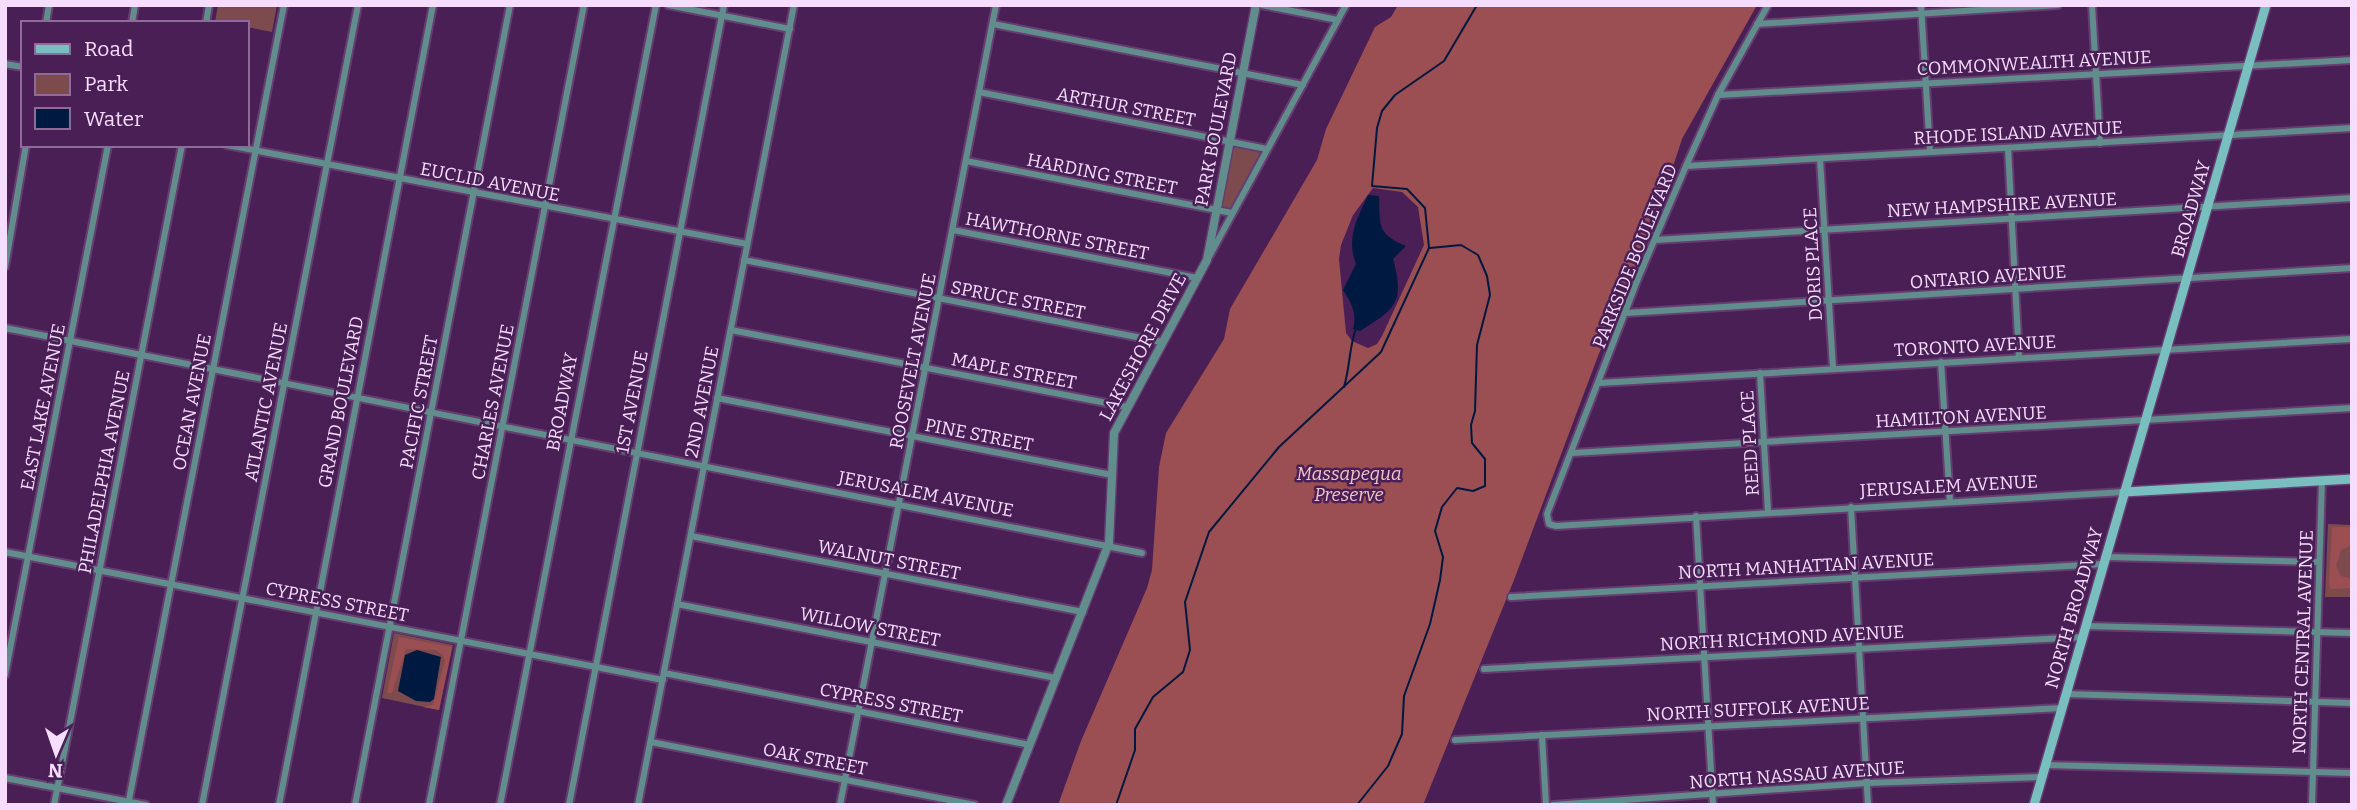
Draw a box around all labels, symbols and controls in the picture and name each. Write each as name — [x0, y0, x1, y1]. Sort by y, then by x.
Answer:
legend — [21, 21, 248, 147]
text: Road — [84, 36, 133, 62]
street label: COMMONWEALTH AVENUE — [1916, 46, 2152, 80]
street label: PARK BOULEVARD — [1190, 50, 1242, 208]
text: Park — [84, 71, 128, 97]
street label: ARTHUR STREET — [1055, 83, 1198, 131]
text: Water — [84, 106, 143, 132]
street label: RHODE ISLAND AVENUE — [1913, 117, 2123, 149]
street label: HARDING STREET — [1025, 149, 1179, 199]
street label: EUCLID AVENUE — [418, 158, 562, 206]
street label: BROADWAY — [2167, 158, 2215, 260]
street label: PARKSIDE BOULEVARD — [1588, 161, 1682, 351]
street label: NEW HAMPSHIRE AVENUE — [1886, 188, 2118, 222]
street label: HAWTHORNE STREET — [964, 207, 1151, 265]
street label: DORIS PLACE — [1799, 207, 1827, 321]
street label: ONTARIO AVENUE — [1909, 261, 2067, 293]
street label: LAKESHORE DRIVE — [1095, 269, 1191, 425]
street label: ROOSEVELT AVENUE — [885, 271, 941, 451]
street label: SPRUCE STREET — [949, 276, 1088, 324]
street label: GRAND BOULEVARD — [314, 314, 368, 490]
street label: ATLANTIC AVENUE — [240, 320, 292, 484]
street label: EAST LAKE AVENUE — [16, 322, 70, 492]
street label: CHARLES AVENUE — [467, 322, 519, 482]
street label: TORONTO AVENUE — [1893, 331, 2057, 361]
street label: OCEAN AVENUE — [168, 332, 216, 472]
street label: PACIFIC STREET — [395, 333, 443, 471]
street label: 2ND AVENUE — [680, 344, 724, 460]
street label: MAPLE STREET — [950, 348, 1079, 394]
street label: 1ST AVENUE — [611, 349, 653, 455]
street label: BROADWAY — [542, 351, 582, 453]
street label: PHILADELPHIA AVENUE — [73, 368, 135, 576]
street label: REED PLACE — [1736, 390, 1764, 496]
street label: HAMILTON AVENUE — [1875, 402, 2047, 432]
street label: PINE STREET — [923, 414, 1036, 456]
park label: Massapequa Preserve — [1297, 463, 1401, 506]
street label: JERUSALEM AVENUE — [835, 466, 1016, 522]
street label: JERUSALEM AVENUE — [1858, 470, 2039, 502]
street label: NORTH BROADWAY — [2040, 524, 2108, 691]
street label: NORTH CENTRAL AVENUE — [2288, 530, 2318, 754]
street label: WALNUT STREET — [816, 535, 963, 585]
street label: NORTH MANHATTAN AVENUE — [1677, 548, 1935, 584]
street label: CYPRESS STREET — [264, 577, 411, 627]
street label: WILLOW STREET — [798, 603, 942, 651]
street label: NORTH RICHMOND AVENUE — [1659, 621, 1905, 655]
street label: CYPRESS STREET — [818, 678, 965, 728]
street label: NORTH SUFFOLK AVENUE — [1646, 692, 1870, 726]
north arrow — [21, 719, 91, 789]
street label: OAK STREET — [761, 738, 869, 780]
street label: NORTH NASSAU AVENUE — [1689, 757, 1905, 793]
text: N — [47, 759, 63, 782]

